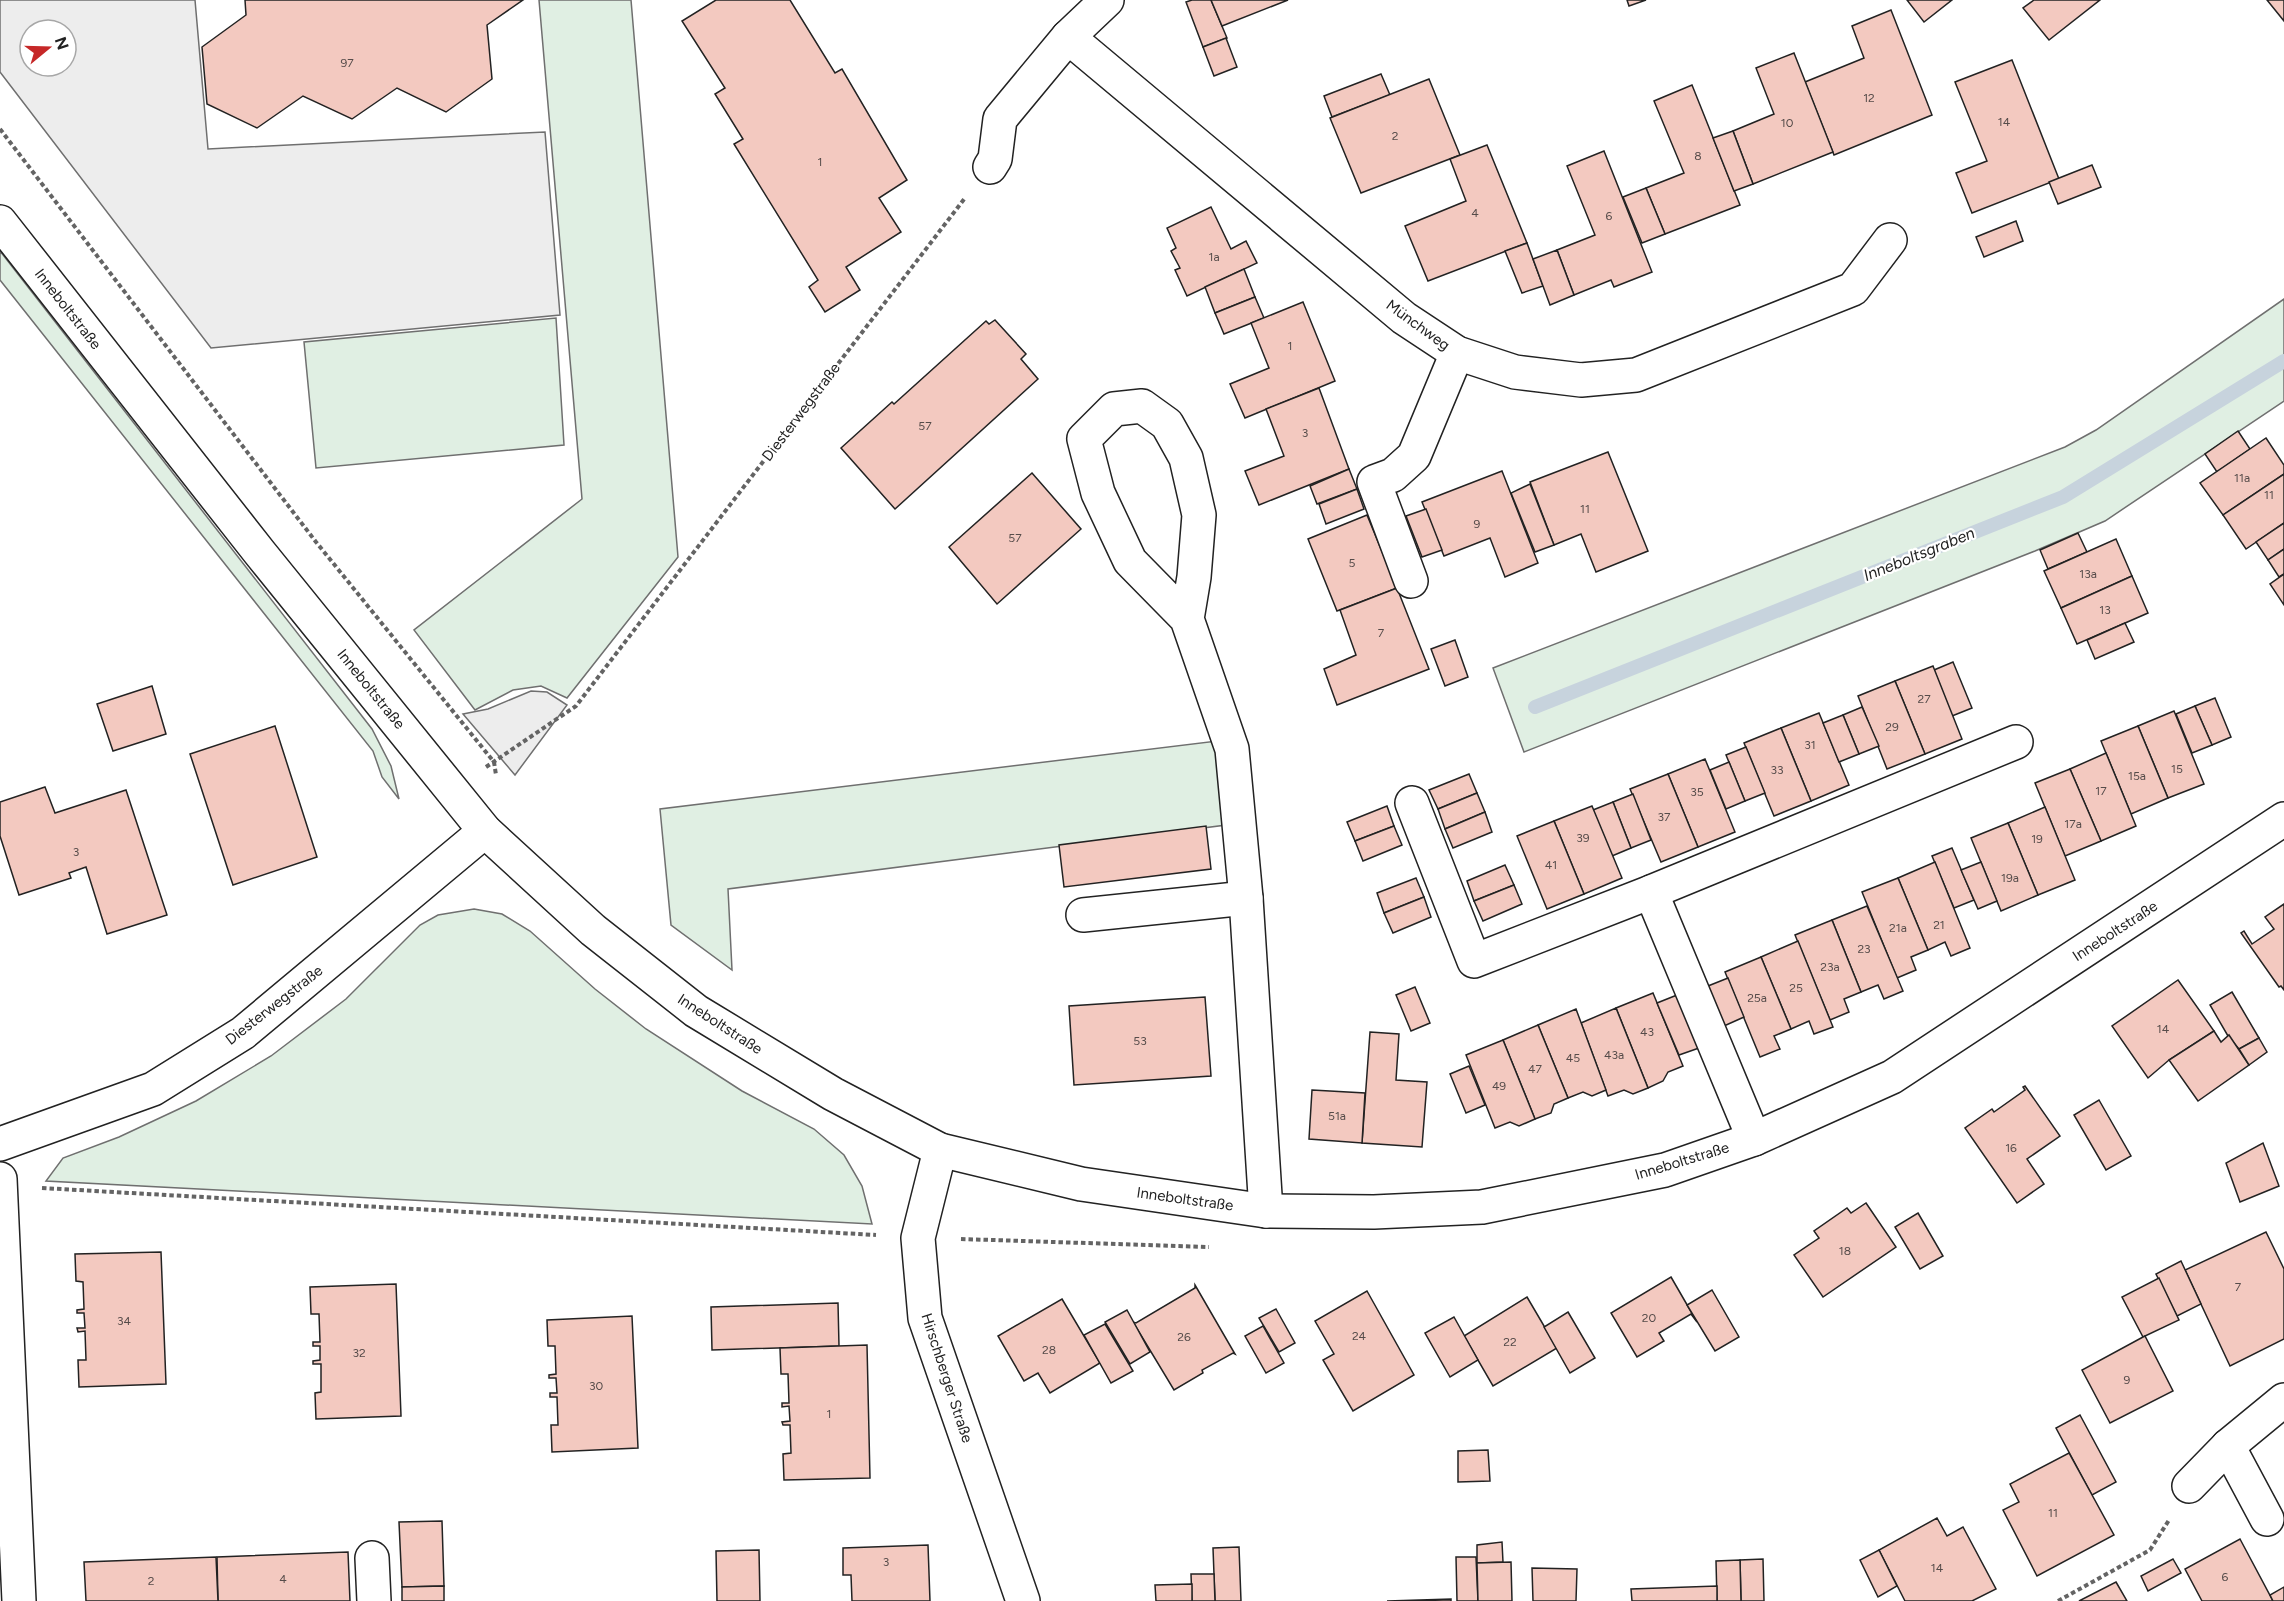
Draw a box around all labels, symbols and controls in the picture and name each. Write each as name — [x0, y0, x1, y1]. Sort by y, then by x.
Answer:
north arrow — [18, 18, 78, 78]
text: N — [51, 34, 73, 52]
house number: 97 — [340, 56, 354, 70]
house number: 12 — [1863, 91, 1875, 105]
house number: 14 — [1998, 115, 2011, 129]
house number: 10 — [1781, 116, 1794, 130]
house number: 2 — [1392, 129, 1398, 143]
house number: 8 — [1694, 149, 1702, 163]
house number: 1 — [818, 155, 822, 169]
house number: 4 — [1471, 206, 1479, 220]
house number: 6 — [1606, 209, 1613, 223]
house number: 1a — [1208, 250, 1220, 264]
street label: Inneboltstraße — [31, 265, 105, 353]
street label: Münchweg — [1383, 296, 1453, 354]
house number: 1 — [1288, 339, 1292, 353]
street label: Diesterwegstraße — [758, 359, 844, 465]
house number: 57 — [918, 419, 932, 433]
house number: 3 — [1302, 426, 1308, 440]
house number: 11a — [2234, 471, 2250, 485]
house number: 11 — [2264, 488, 2274, 502]
house number: 11 — [1580, 502, 1590, 516]
house number: 9 — [1474, 517, 1481, 531]
water label: Inneboltsgraben — [1861, 523, 1977, 585]
house number: 57 — [1008, 531, 1022, 545]
house number: 5 — [1349, 556, 1356, 570]
house number: 13a — [2079, 567, 2097, 581]
house number: 13 — [2099, 603, 2111, 617]
house number: 7 — [1378, 626, 1385, 640]
street label: Inneboltstraße — [333, 645, 409, 733]
house number: 27 — [1917, 692, 1931, 706]
house number: 29 — [1885, 720, 1899, 734]
house number: 31 — [1804, 738, 1816, 752]
house number: 15 — [2171, 762, 2183, 776]
house number: 33 — [1770, 763, 1784, 777]
house number: 15a — [2128, 769, 2146, 783]
house number: 17 — [2095, 784, 2107, 798]
house number: 35 — [1690, 785, 1704, 799]
house number: 37 — [1658, 810, 1671, 824]
house number: 17a — [2064, 817, 2082, 831]
house number: 39 — [1576, 831, 1590, 845]
house number: 19 — [2031, 832, 2043, 846]
house number: 3 — [73, 845, 79, 859]
house number: 41 — [1545, 858, 1557, 872]
house number: 19a — [2001, 871, 2019, 885]
street label: Inneboltstraße — [2069, 897, 2161, 965]
house number: 21 — [1933, 918, 1945, 932]
house number: 21a — [1889, 921, 1907, 935]
house number: 23 — [1857, 942, 1871, 956]
house number: 23a — [1820, 960, 1840, 974]
street label: Diesterwegstraße — [222, 961, 326, 1049]
house number: 25 — [1789, 981, 1803, 995]
street label: Inneboltstraße — [674, 990, 766, 1058]
house number: 25a — [1747, 991, 1767, 1005]
house number: 14 — [2157, 1022, 2170, 1036]
house number: 43 — [1640, 1025, 1654, 1039]
house number: 53 — [1133, 1034, 1147, 1048]
house number: 43a — [1604, 1048, 1624, 1062]
house number: 45 — [1566, 1051, 1580, 1065]
house number: 47 — [1528, 1062, 1542, 1076]
house number: 49 — [1492, 1079, 1506, 1093]
house number: 51a — [1328, 1109, 1346, 1123]
street label: Inneboltstraße — [1633, 1138, 1731, 1184]
house number: 16 — [2005, 1141, 2017, 1155]
street label: Inneboltstraße — [1135, 1183, 1235, 1215]
house number: 18 — [1839, 1244, 1851, 1258]
house number: 7 — [2235, 1280, 2242, 1294]
street label: Hirschberger Straße — [918, 1311, 976, 1445]
house number: 20 — [1642, 1311, 1657, 1325]
house number: 34 — [117, 1314, 132, 1328]
house number: 24 — [1352, 1329, 1367, 1343]
house number: 26 — [1177, 1330, 1191, 1344]
house number: 22 — [1503, 1335, 1517, 1349]
house number: 28 — [1042, 1343, 1056, 1357]
house number: 32 — [352, 1346, 366, 1360]
house number: 9 — [2124, 1373, 2131, 1387]
house number: 30 — [589, 1379, 603, 1393]
house number: 1 — [827, 1407, 831, 1421]
house number: 11 — [2048, 1506, 2058, 1520]
house number: 3 — [883, 1555, 889, 1569]
house number: 14 — [1931, 1561, 1944, 1575]
house number: 6 — [2222, 1570, 2229, 1584]
house number: 4 — [279, 1572, 287, 1586]
house number: 2 — [148, 1574, 154, 1588]

